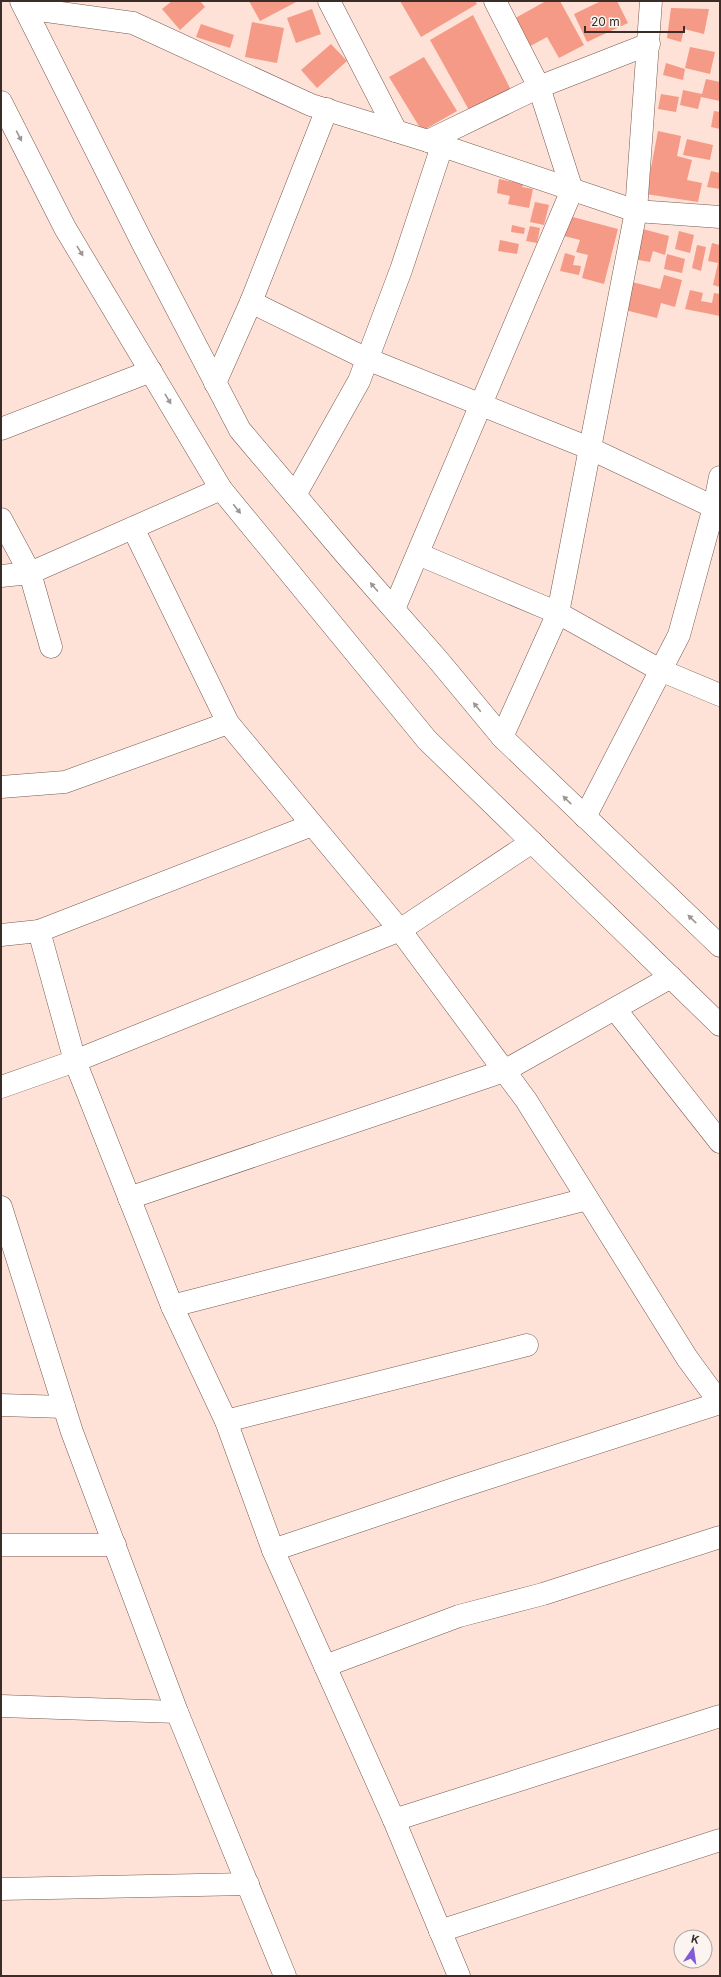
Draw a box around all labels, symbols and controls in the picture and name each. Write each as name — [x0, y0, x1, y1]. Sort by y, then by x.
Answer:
scale bar — [585, 8, 684, 34]
text: 20 m — [591, 14, 620, 29]
one-way arrow — [16, 131, 22, 142]
one-way arrow — [76, 245, 83, 257]
one-way arrow — [164, 393, 171, 405]
one-way arrow — [233, 503, 242, 514]
one-way arrow — [370, 582, 379, 592]
one-way arrow — [472, 701, 481, 712]
one-way arrow — [563, 796, 572, 805]
one-way arrow — [687, 914, 697, 924]
north arrow — [673, 1929, 713, 1969]
text: K — [690, 1932, 701, 1947]

